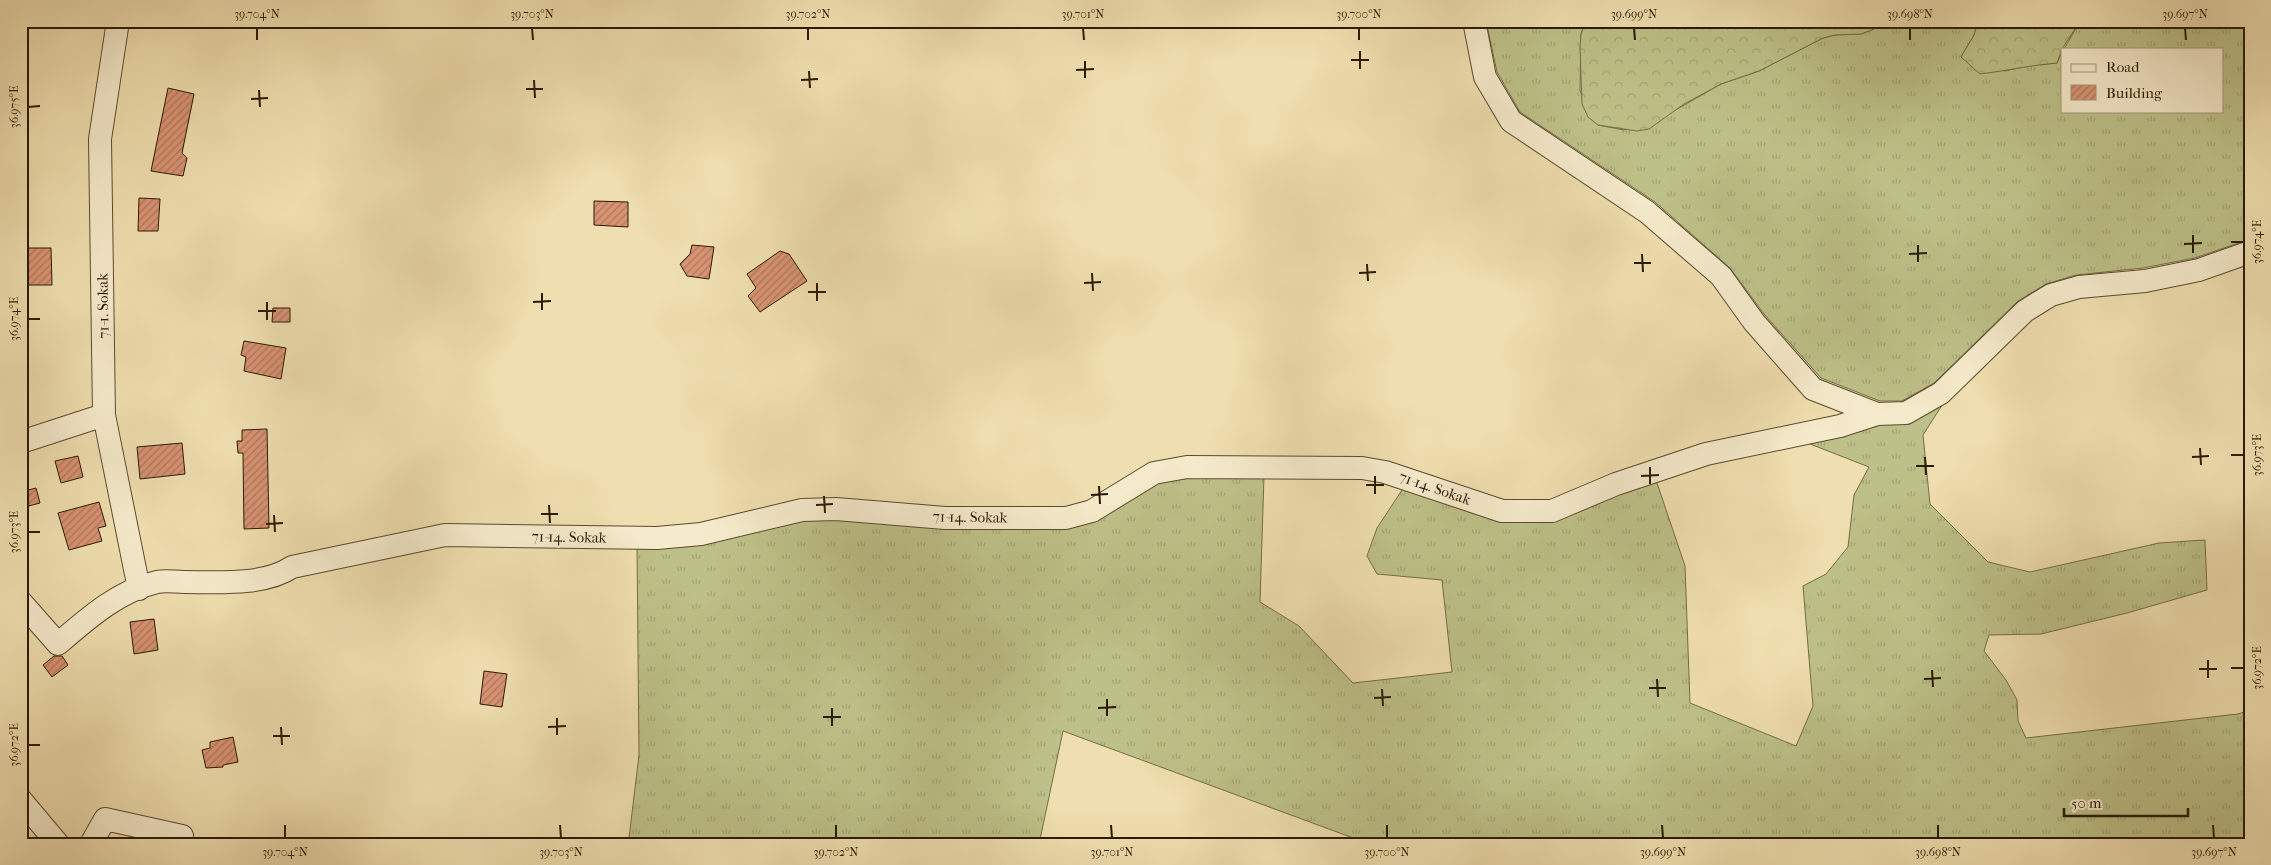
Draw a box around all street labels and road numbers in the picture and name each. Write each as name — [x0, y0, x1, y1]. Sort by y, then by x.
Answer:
street label: 71-1. Sokak — [93, 273, 113, 339]
street label: 71-14. Sokak — [1397, 467, 1474, 509]
street label: 71-14. Sokak — [932, 507, 1008, 527]
street label: 71-14. Sokak — [531, 527, 607, 547]

